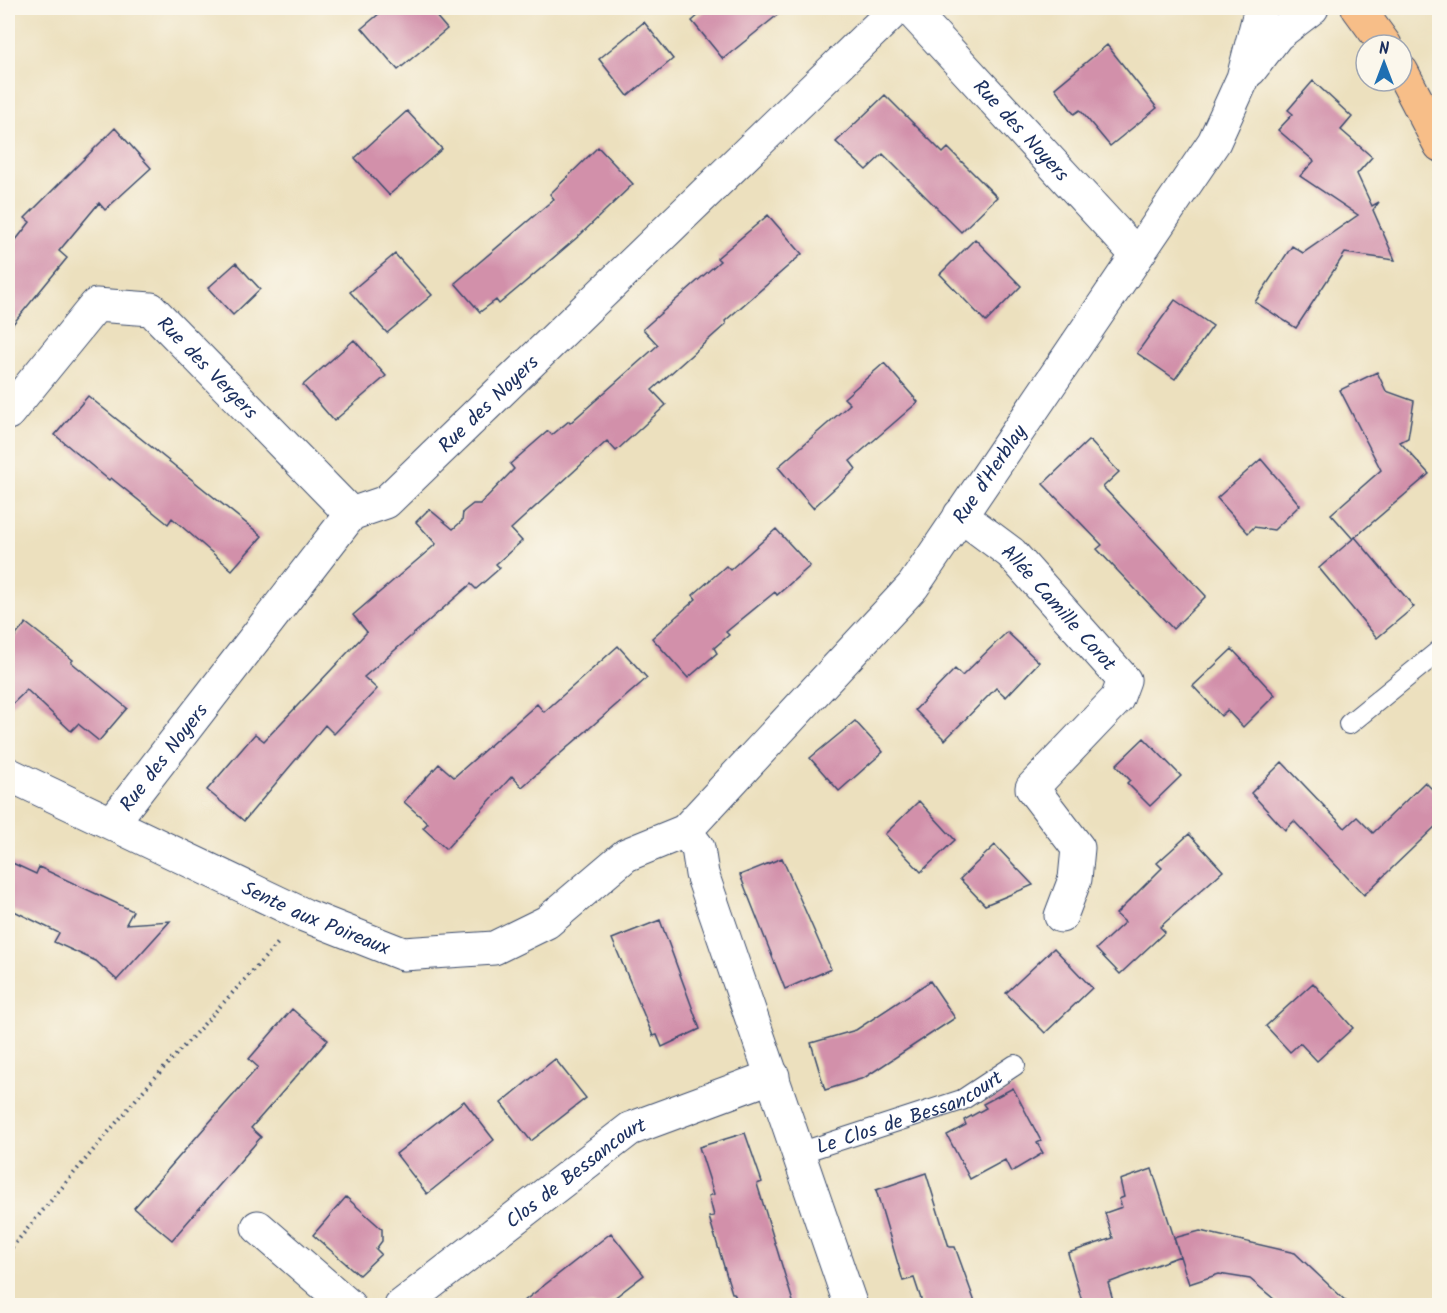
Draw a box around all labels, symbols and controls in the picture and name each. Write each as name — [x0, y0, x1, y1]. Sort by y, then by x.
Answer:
north arrow — [1354, 33, 1414, 93]
text: N — [1379, 37, 1389, 62]
street label: Rue des Noyers — [964, 73, 1076, 190]
street label: Rue des Vergers — [148, 310, 265, 428]
street label: Rue des Noyers — [431, 348, 548, 462]
street label: Rue d'Herblay — [945, 418, 1036, 531]
street label: Allée Camille Corot — [994, 537, 1123, 679]
street label: Rue des Noyers — [112, 697, 217, 820]
street label: Sente aux Poireaux — [236, 873, 395, 965]
street label: Le Clos de Bessancourt — [813, 1063, 1010, 1164]
street label: Clos de Bessancourt — [499, 1110, 651, 1238]

